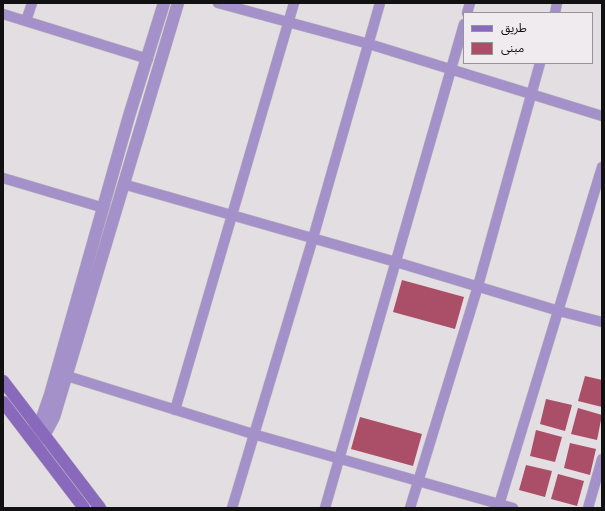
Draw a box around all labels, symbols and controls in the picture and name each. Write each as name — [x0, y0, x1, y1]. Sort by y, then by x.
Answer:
legend — [463, 12, 593, 64]
text: طريق — [501, 19, 527, 36]
text: مبنى — [501, 39, 524, 56]

